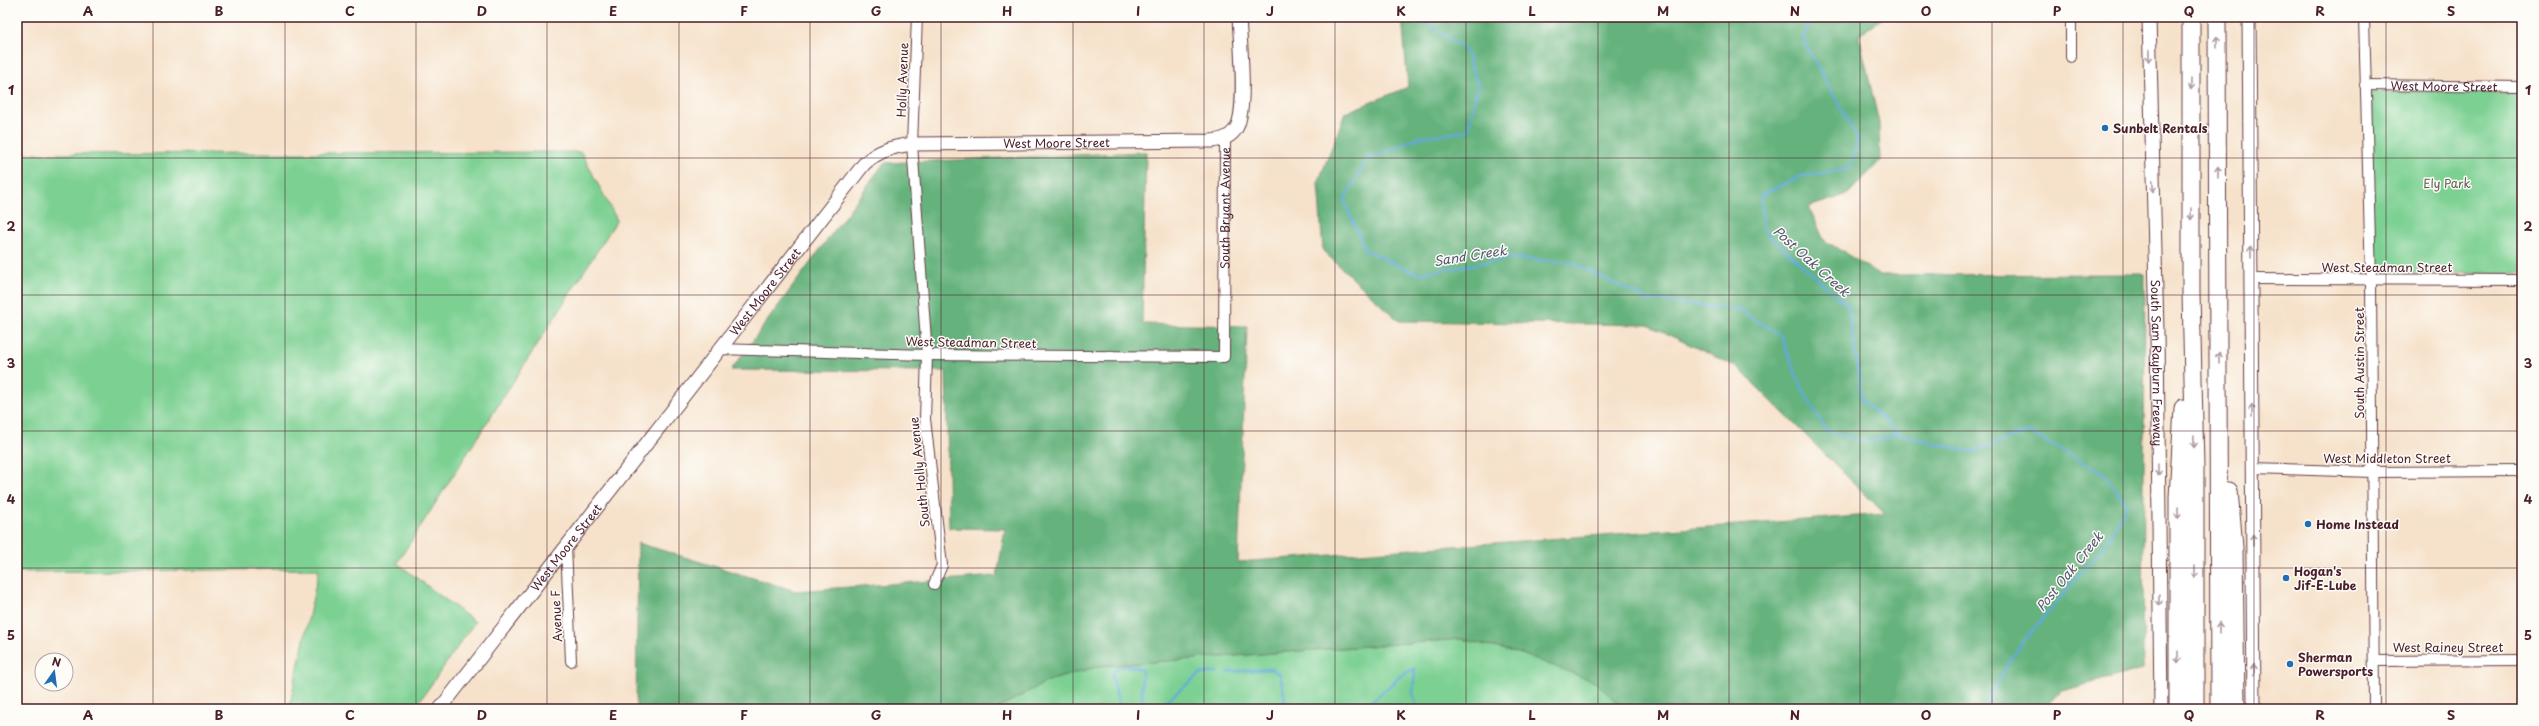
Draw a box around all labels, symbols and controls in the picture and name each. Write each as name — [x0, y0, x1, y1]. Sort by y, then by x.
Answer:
text: A — [83, 1, 93, 20]
text: B — [215, 1, 224, 20]
text: C — [345, 1, 355, 20]
text: D — [477, 1, 487, 20]
text: E — [609, 1, 617, 20]
text: F — [740, 1, 748, 20]
text: G — [871, 1, 881, 20]
text: H — [1002, 1, 1012, 20]
text: I — [1136, 1, 1140, 20]
text: J — [1266, 1, 1274, 20]
text: K — [1396, 1, 1406, 20]
text: L — [1528, 1, 1536, 20]
text: M — [1657, 1, 1669, 20]
text: N — [1790, 1, 1800, 20]
text: O — [1921, 1, 1931, 20]
text: P — [2053, 1, 2062, 20]
text: Q — [2184, 1, 2194, 20]
text: R — [2315, 1, 2325, 20]
text: S — [2447, 1, 2455, 20]
one-way arrow — [2214, 36, 2221, 49]
street label: Holly Avenue — [892, 42, 912, 118]
one-way arrow — [2146, 49, 2153, 62]
street label: West Moore Street — [2390, 76, 2498, 96]
one-way arrow — [2187, 77, 2195, 90]
text: 1 — [8, 80, 14, 99]
text: 1 — [2525, 80, 2531, 99]
place label: Sunbelt Rentals — [2113, 119, 2208, 137]
marker: Sunbelt Rentals — [2100, 123, 2110, 133]
street label: West Moore Street — [1003, 133, 1110, 152]
street label: South Bryant Avenue — [1215, 147, 1234, 269]
one-way arrow — [2214, 166, 2222, 179]
park label: Ely Park — [2423, 174, 2471, 192]
one-way arrow — [2149, 179, 2157, 192]
one-way arrow — [2187, 207, 2195, 220]
text: 2 — [6, 216, 16, 235]
text: 2 — [2523, 216, 2533, 235]
water label: Post Oak Creek — [1769, 221, 1855, 301]
water label: Sand Creek — [1432, 240, 1509, 270]
street label: West Moore Street — [725, 244, 805, 339]
one-way arrow — [2247, 246, 2255, 259]
street label: West Steadman Street — [2322, 258, 2453, 276]
street label: South Sam Rayburn Freeway — [2147, 279, 2167, 446]
street label: South Austin Street — [2350, 307, 2368, 419]
street label: West Steadman Street — [905, 332, 1037, 352]
one-way arrow — [2215, 352, 2223, 365]
text: 3 — [7, 353, 16, 372]
text: 3 — [2524, 353, 2533, 372]
one-way arrow — [2248, 404, 2256, 417]
street label: South Holly Avenue — [904, 416, 934, 528]
one-way arrow — [2190, 435, 2198, 448]
street label: West Middleton Street — [2323, 449, 2451, 467]
one-way arrow — [2154, 463, 2162, 476]
text: 4 — [7, 489, 16, 508]
text: 4 — [2524, 489, 2533, 508]
street label: West Moore Street — [526, 499, 606, 595]
one-way arrow — [2174, 506, 2182, 519]
place label: Home Instead — [2316, 515, 2399, 533]
marker: Home Instead — [2303, 519, 2313, 529]
water label: Post Oak Creek — [2031, 526, 2108, 615]
one-way arrow — [2249, 534, 2257, 547]
place label: Hogan's Jif-E-Lube — [2294, 562, 2357, 594]
one-way arrow — [2191, 565, 2199, 578]
marker: Hogan's Jif-E-Lube — [2281, 573, 2291, 583]
street label: Avenue F — [546, 589, 566, 643]
one-way arrow — [2155, 593, 2163, 606]
one-way arrow — [2215, 622, 2223, 635]
text: 5 — [7, 625, 15, 644]
text: 5 — [2524, 625, 2532, 644]
street label: West Rainey Street — [2393, 638, 2503, 656]
place label: Sherman Powersports — [2298, 648, 2373, 680]
one-way arrow — [2174, 650, 2182, 663]
north arrow — [34, 652, 74, 692]
text: N — [50, 653, 63, 671]
marker: Sherman Powersports — [2285, 659, 2295, 669]
one-way arrow — [2250, 664, 2258, 677]
text: A — [83, 705, 93, 724]
text: B — [215, 705, 224, 724]
text: C — [345, 705, 355, 724]
text: D — [477, 705, 487, 724]
text: E — [609, 705, 617, 724]
text: F — [740, 705, 748, 724]
text: G — [871, 705, 881, 724]
text: H — [1002, 705, 1012, 724]
text: I — [1136, 705, 1140, 724]
text: J — [1266, 705, 1274, 724]
text: K — [1396, 705, 1406, 724]
text: L — [1528, 705, 1536, 724]
text: M — [1657, 705, 1669, 724]
text: N — [1790, 705, 1800, 724]
text: O — [1921, 705, 1931, 724]
text: P — [2053, 705, 2062, 724]
text: Q — [2184, 705, 2194, 724]
text: R — [2315, 705, 2325, 724]
text: S — [2447, 705, 2455, 724]

